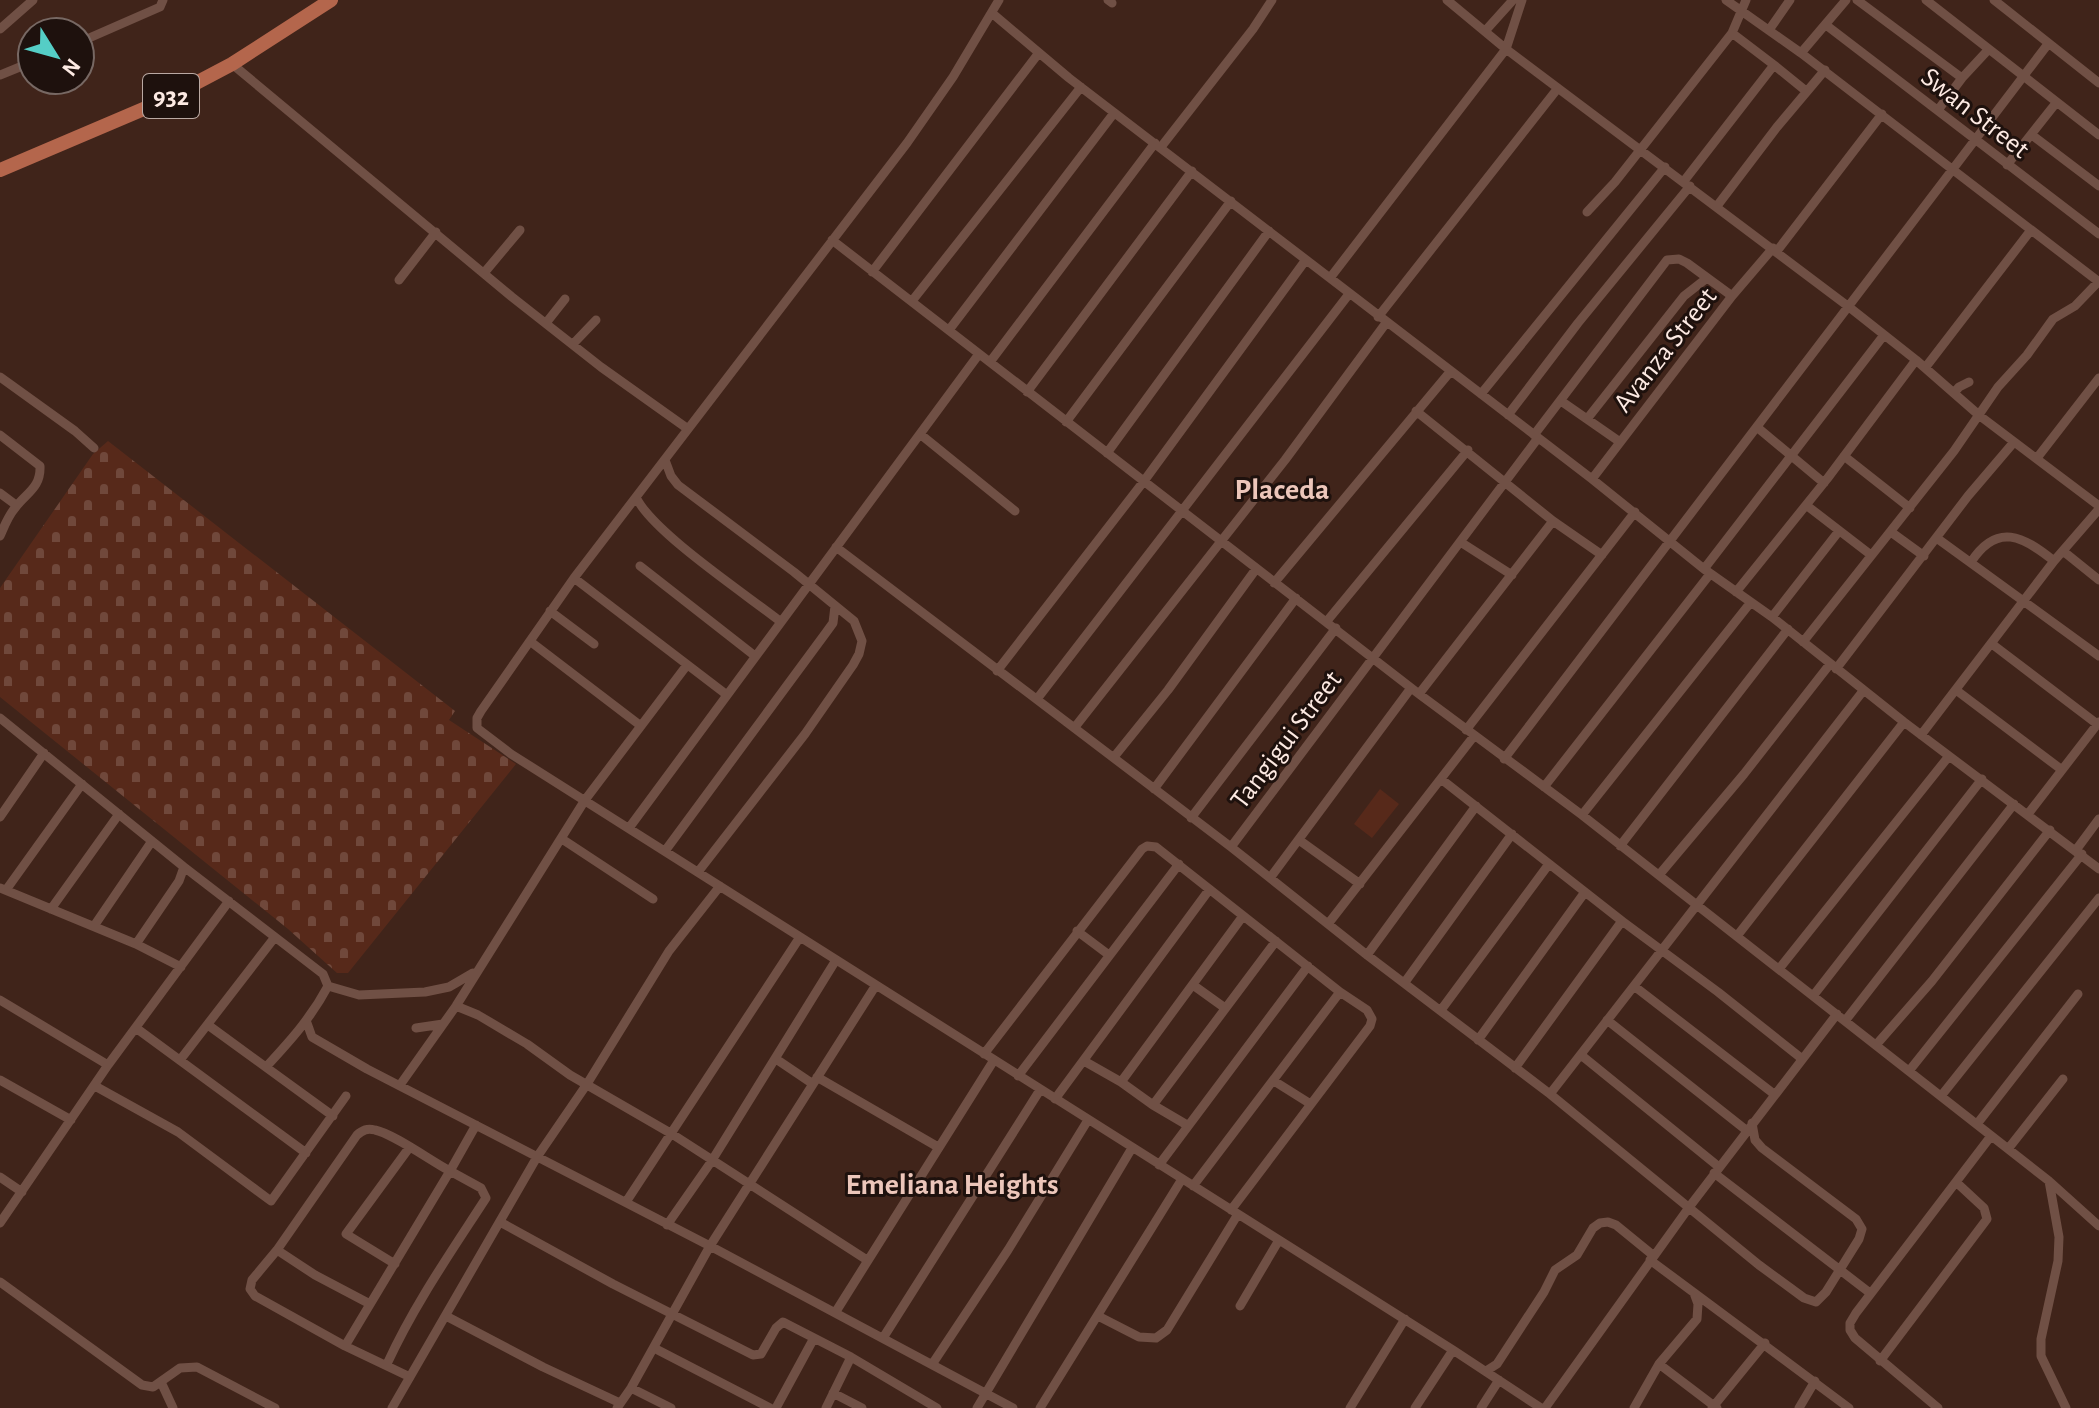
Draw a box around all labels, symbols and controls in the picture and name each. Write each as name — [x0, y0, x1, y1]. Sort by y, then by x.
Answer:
north arrow — [16, 16, 96, 96]
text: N — [58, 55, 85, 80]
street label: Swan Street — [1915, 63, 2034, 164]
road number: 932 — [143, 74, 199, 118]
street label: Avanza Street — [1609, 283, 1723, 418]
district label: Placeda — [1235, 475, 1329, 505]
street label: Tangigui Street — [1226, 666, 1347, 814]
district label: Emeliana Heights — [846, 1170, 1058, 1200]

